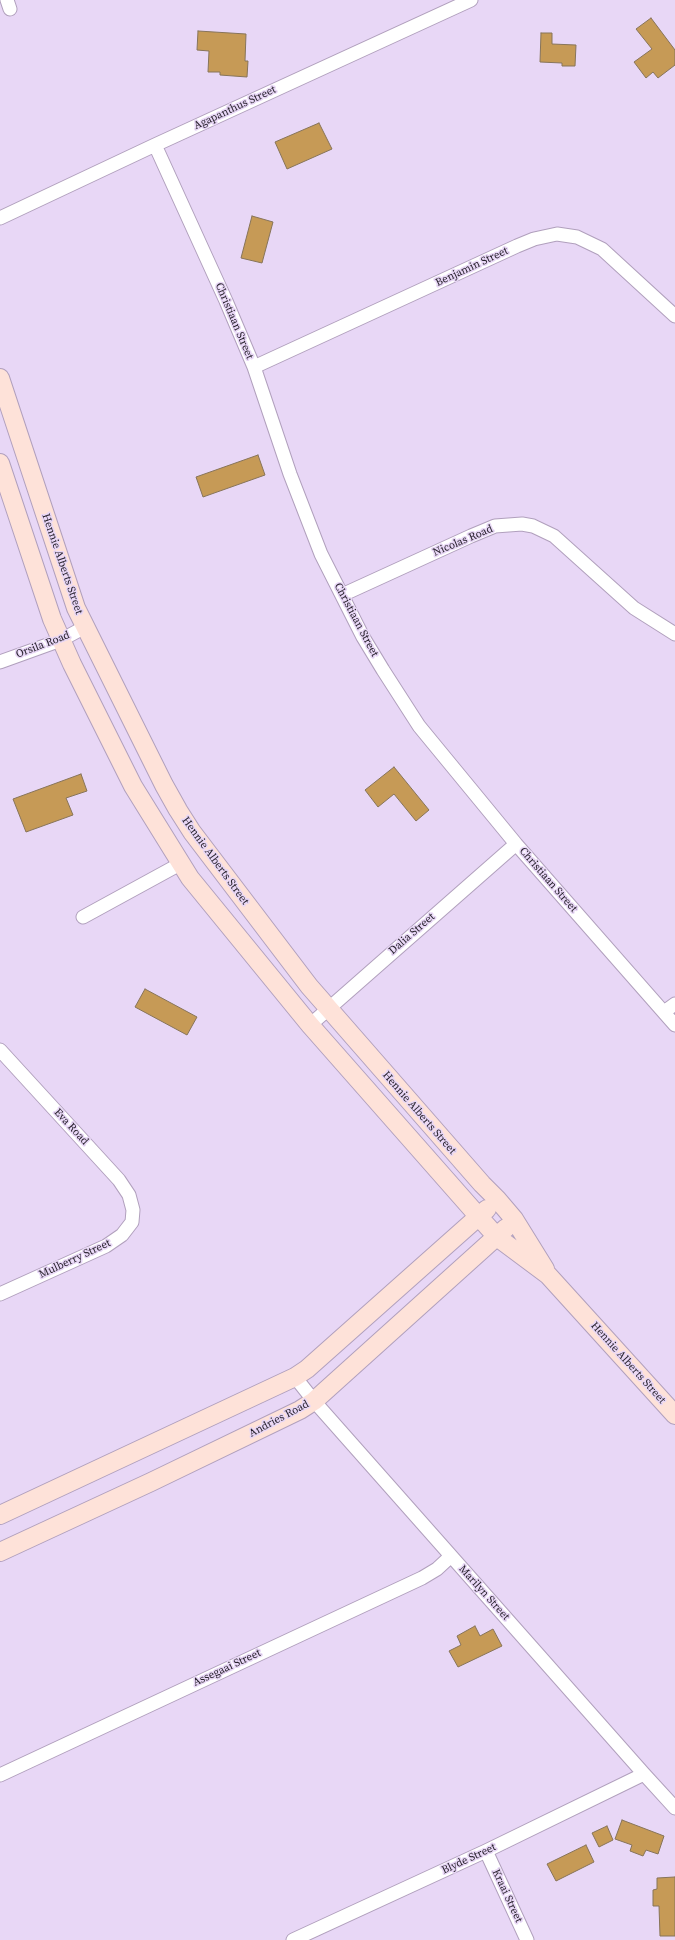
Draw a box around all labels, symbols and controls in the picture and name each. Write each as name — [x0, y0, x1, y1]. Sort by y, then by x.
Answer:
street label: Agapanthus Street — [192, 83, 278, 133]
street label: Benjamin Street — [434, 244, 510, 290]
street label: Christiaan Street — [212, 281, 256, 361]
street label: Hennie Alberts Street — [39, 512, 85, 616]
street label: Nicolas Road — [431, 522, 495, 560]
street label: Christiaan Street — [331, 581, 381, 659]
street label: Orsila Road — [14, 629, 72, 661]
street label: Hennie Alberts Street — [179, 814, 251, 908]
street label: Christiaan Street — [516, 845, 580, 915]
street label: Dalia Street — [386, 910, 438, 958]
street label: Hennie Alberts Street — [379, 1069, 459, 1157]
street label: Eva Road — [51, 1106, 91, 1148]
street label: Mulberry Street — [37, 1237, 113, 1281]
street label: Hennie Alberts Street — [588, 1319, 668, 1407]
street label: Andries Road — [247, 1398, 311, 1440]
street label: Marilyn Street — [456, 1563, 512, 1623]
street label: Assegaai Street — [191, 1647, 263, 1689]
street label: Blyde Street — [440, 1841, 498, 1877]
street label: Kraai Street — [489, 1867, 525, 1925]

